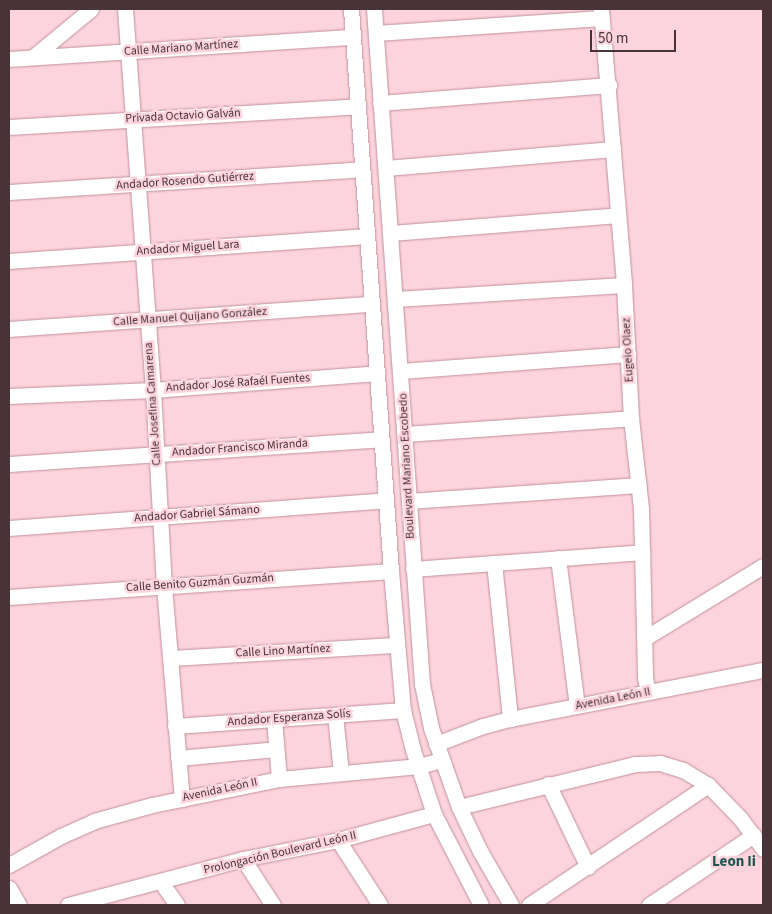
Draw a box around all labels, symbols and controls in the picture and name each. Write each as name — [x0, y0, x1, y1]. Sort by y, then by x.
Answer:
scale bar — [592, 20, 678, 52]
text: 50 m — [598, 28, 628, 49]
street label: Calle Mariano Martínez — [123, 37, 239, 59]
street label: Privada Octavio Galván — [125, 106, 241, 126]
street label: Andador Rosendo Gutiérrez — [116, 169, 254, 193]
street label: Andador Miguel Lara — [136, 237, 240, 259]
street label: Calle Manuel Quijano González — [113, 304, 267, 330]
street label: Eugeio Olaez — [619, 317, 637, 383]
street label: Calle Josefina Camarena — [142, 342, 164, 466]
street label: Andador José Rafaél Fuentes — [166, 371, 310, 395]
street label: Boulevard Mariano Escobedo — [396, 393, 418, 539]
street label: Andador Francisco Miranda — [172, 436, 308, 460]
street label: Andador Gabriel Sámano — [134, 502, 260, 526]
street label: Calle Benito Guzmán Guzmán — [126, 571, 274, 595]
street label: Calle Lino Martínez — [235, 641, 331, 661]
street label: Avenida León II — [574, 685, 652, 713]
street label: Andador Esperanza Solís — [227, 707, 351, 729]
street label: Avenida León II — [181, 775, 259, 805]
street label: Prolongación Boulevard León II — [202, 828, 358, 878]
district label: Leon Ii — [712, 853, 756, 871]

